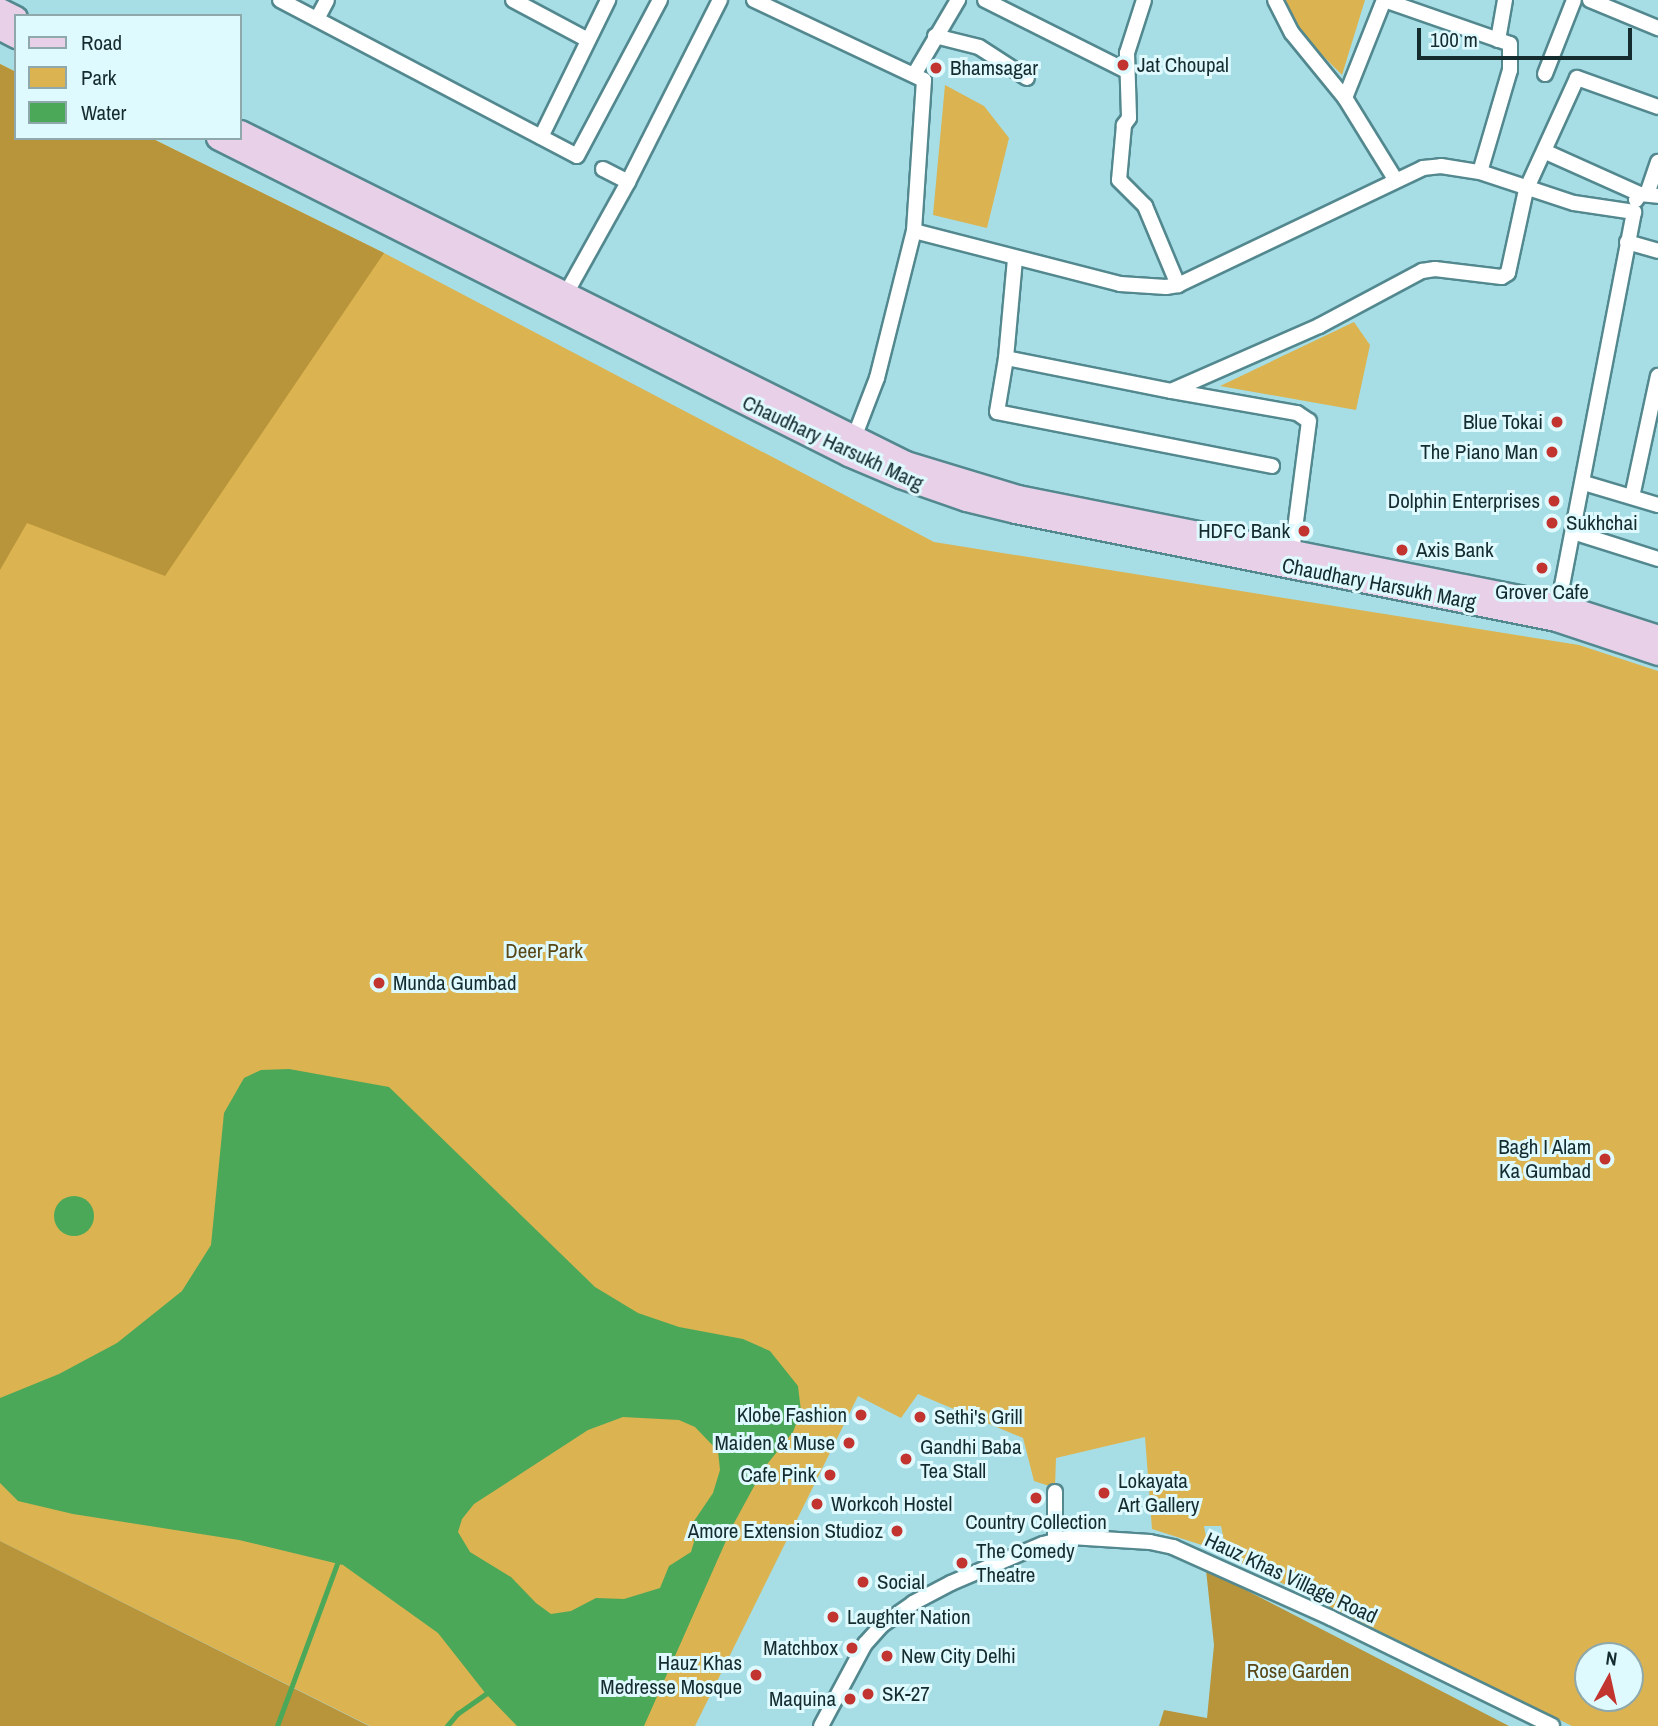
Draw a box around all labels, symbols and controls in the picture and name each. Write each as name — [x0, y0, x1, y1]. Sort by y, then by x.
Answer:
legend — [14, 14, 242, 140]
scale bar — [1420, 14, 1635, 58]
text: 100 m — [1430, 25, 1478, 54]
text: Road — [81, 28, 122, 57]
place label: Jat Choupal — [1137, 52, 1229, 78]
place label: Bhamsagar — [950, 55, 1038, 81]
marker: Jat Choupal — [1115, 57, 1131, 73]
marker: Bhamsagar — [928, 60, 944, 76]
text: Park — [81, 63, 116, 92]
text: Water — [81, 98, 126, 127]
street label: Chaudhary Harsukh Marg — [738, 390, 928, 496]
place label: Blue Tokai — [1463, 409, 1543, 435]
marker: Blue Tokai — [1549, 414, 1565, 430]
place label: The Piano Man — [1420, 439, 1538, 465]
marker: The Piano Man — [1544, 444, 1560, 460]
place label: Dolphin Enterprises — [1388, 488, 1540, 514]
marker: Dolphin Enterprises — [1546, 493, 1562, 509]
place label: Sukhchai — [1566, 510, 1638, 536]
marker: Sukhchai — [1544, 515, 1560, 531]
place label: HDFC Bank — [1198, 518, 1290, 544]
marker: HDFC Bank — [1296, 523, 1312, 539]
place label: Axis Bank — [1416, 537, 1494, 563]
marker: Axis Bank — [1394, 542, 1410, 558]
street label: Chaudhary Harsukh Marg — [1280, 553, 1478, 615]
marker: Grover Cafe — [1534, 560, 1550, 576]
place label: Grover Cafe — [1495, 579, 1589, 605]
park label: Deer Park — [505, 938, 583, 964]
place label: Munda Gumbad — [393, 970, 516, 996]
marker: Munda Gumbad — [371, 975, 387, 991]
place label: Bagh I Alam Ka Gumbad — [1497, 1134, 1591, 1184]
marker: Bagh I Alam Ka Gumbad — [1597, 1151, 1613, 1167]
place label: Klobe Fashion — [737, 1402, 847, 1428]
place label: Sethi's Grill — [934, 1404, 1022, 1430]
marker: Klobe Fashion — [853, 1407, 869, 1423]
marker: Sethi's Grill — [912, 1409, 928, 1425]
place label: Maiden & Muse — [714, 1430, 835, 1456]
place label: Gandhi Baba Tea Stall — [920, 1434, 1021, 1484]
marker: Maiden & Muse — [841, 1435, 857, 1451]
marker: Gandhi Baba Tea Stall — [898, 1451, 914, 1467]
place label: Cafe Pink — [740, 1462, 816, 1488]
marker: Cafe Pink — [822, 1467, 838, 1483]
place label: Lokayata Art Gallery — [1118, 1468, 1199, 1518]
marker: Lokayata Art Gallery — [1096, 1485, 1112, 1501]
marker: Country Collection — [1028, 1490, 1044, 1506]
place label: Workcoh Hostel — [831, 1491, 952, 1517]
marker: Workcoh Hostel — [809, 1496, 825, 1512]
place label: Country Collection — [965, 1509, 1107, 1535]
place label: Amore Extension Studioz — [688, 1518, 883, 1544]
marker: Amore Extension Studioz — [889, 1523, 905, 1539]
street label: Hauz Khas Village Road — [1201, 1527, 1381, 1629]
place label: The Comedy Theatre — [976, 1538, 1075, 1588]
marker: The Comedy Theatre — [954, 1555, 970, 1571]
place label: Social — [877, 1569, 925, 1595]
marker: Social — [855, 1574, 871, 1590]
place label: Laughter Nation — [847, 1604, 971, 1630]
marker: Laughter Nation — [825, 1609, 841, 1625]
place label: Matchbox — [763, 1635, 838, 1661]
marker: Matchbox — [844, 1640, 860, 1656]
north arrow — [1574, 1642, 1644, 1712]
place label: New City Delhi — [901, 1643, 1016, 1669]
text: N — [1604, 1645, 1619, 1672]
marker: New City Delhi — [879, 1648, 895, 1664]
place label: Hauz Khas Medresse Mosque — [600, 1650, 742, 1700]
park label: Rose Garden — [1247, 1658, 1349, 1684]
marker: Hauz Khas Medresse Mosque — [748, 1667, 764, 1683]
place label: SK-27 — [882, 1681, 930, 1707]
place label: Maquina — [769, 1686, 836, 1712]
marker: SK-27 — [860, 1686, 876, 1702]
marker: Maquina — [842, 1691, 858, 1707]

